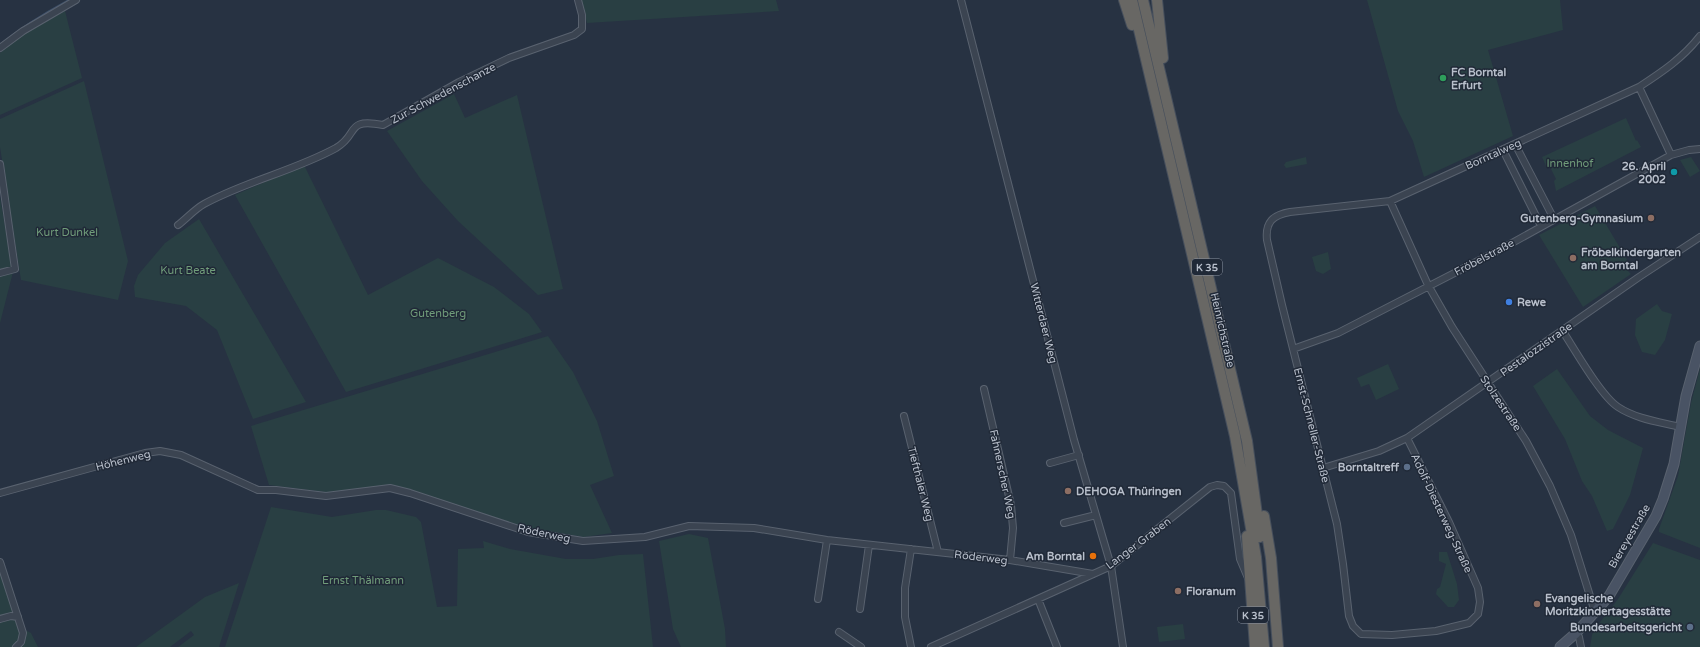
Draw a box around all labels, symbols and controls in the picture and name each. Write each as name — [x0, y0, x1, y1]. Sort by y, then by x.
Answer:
street label: Zur Schwedenschanze — [388, 60, 498, 127]
place label: FC Borntal Erfurt — [1451, 66, 1506, 92]
marker: FC Borntal Erfurt — [1438, 73, 1448, 83]
street label: Borntalweg — [1463, 136, 1523, 173]
park label: Innenhof — [1547, 157, 1594, 170]
place label: 26. April 2002 — [1622, 160, 1666, 186]
marker: 26. April 2002 — [1669, 167, 1679, 177]
place label: Gutenberg-Gymnasium — [1520, 212, 1643, 226]
marker: Gutenberg-Gymnasium — [1646, 213, 1656, 223]
park label: Kurt Dunkel — [36, 226, 98, 239]
street label: Fröbelstraße — [1452, 236, 1516, 279]
place label: Fröbelkindergarten am Borntal — [1581, 246, 1681, 272]
marker: Fröbelkindergarten am Borntal — [1568, 253, 1578, 263]
road number: K 35 — [1192, 259, 1222, 275]
park label: Kurt Beate — [160, 264, 216, 277]
street label: Witterdaer Weg — [1027, 281, 1060, 365]
street label: Heinrichstraße — [1208, 292, 1237, 369]
place label: Rewe — [1517, 296, 1547, 309]
marker: Rewe — [1504, 297, 1514, 307]
park label: Gutenberg — [410, 307, 466, 320]
street label: Pestalozzistraße — [1498, 320, 1575, 379]
street label: Ernst-Schneller-Straße — [1291, 366, 1332, 484]
street label: Stolzestraße — [1477, 373, 1524, 434]
street label: Fahnerscher Weg — [987, 428, 1018, 520]
street label: Tiefthaler Weg — [905, 445, 936, 523]
street label: Höhenweg — [94, 447, 152, 474]
street label: Adolf-Diesterweg-Straße — [1408, 452, 1475, 575]
place label: Borntaltreff — [1338, 461, 1399, 474]
marker: Borntaltreff — [1402, 462, 1412, 472]
place label: DEHOGA Thüringen — [1076, 485, 1182, 499]
marker: DEHOGA Thüringen — [1063, 486, 1073, 496]
street label: Biereyestraße — [1606, 502, 1653, 570]
street label: Langer Graben — [1103, 515, 1173, 572]
street label: Röderweg — [516, 522, 572, 545]
street label: Röderweg — [953, 548, 1008, 567]
place label: Am Borntal — [1026, 550, 1085, 563]
marker: Am Borntal — [1088, 551, 1098, 561]
park label: Ernst Thälmann — [322, 574, 404, 587]
place label: Floranum — [1186, 585, 1236, 598]
marker: Floranum — [1173, 586, 1183, 596]
place label: Evangelische Moritzkindertagesstätte — [1545, 592, 1671, 619]
marker: Evangelische Moritzkindertagesstätte — [1532, 599, 1542, 609]
road number: K 35 — [1238, 607, 1268, 623]
place label: Bundesarbeitsgericht — [1570, 621, 1683, 635]
marker: Bundesarbeitsgericht — [1685, 622, 1695, 632]

